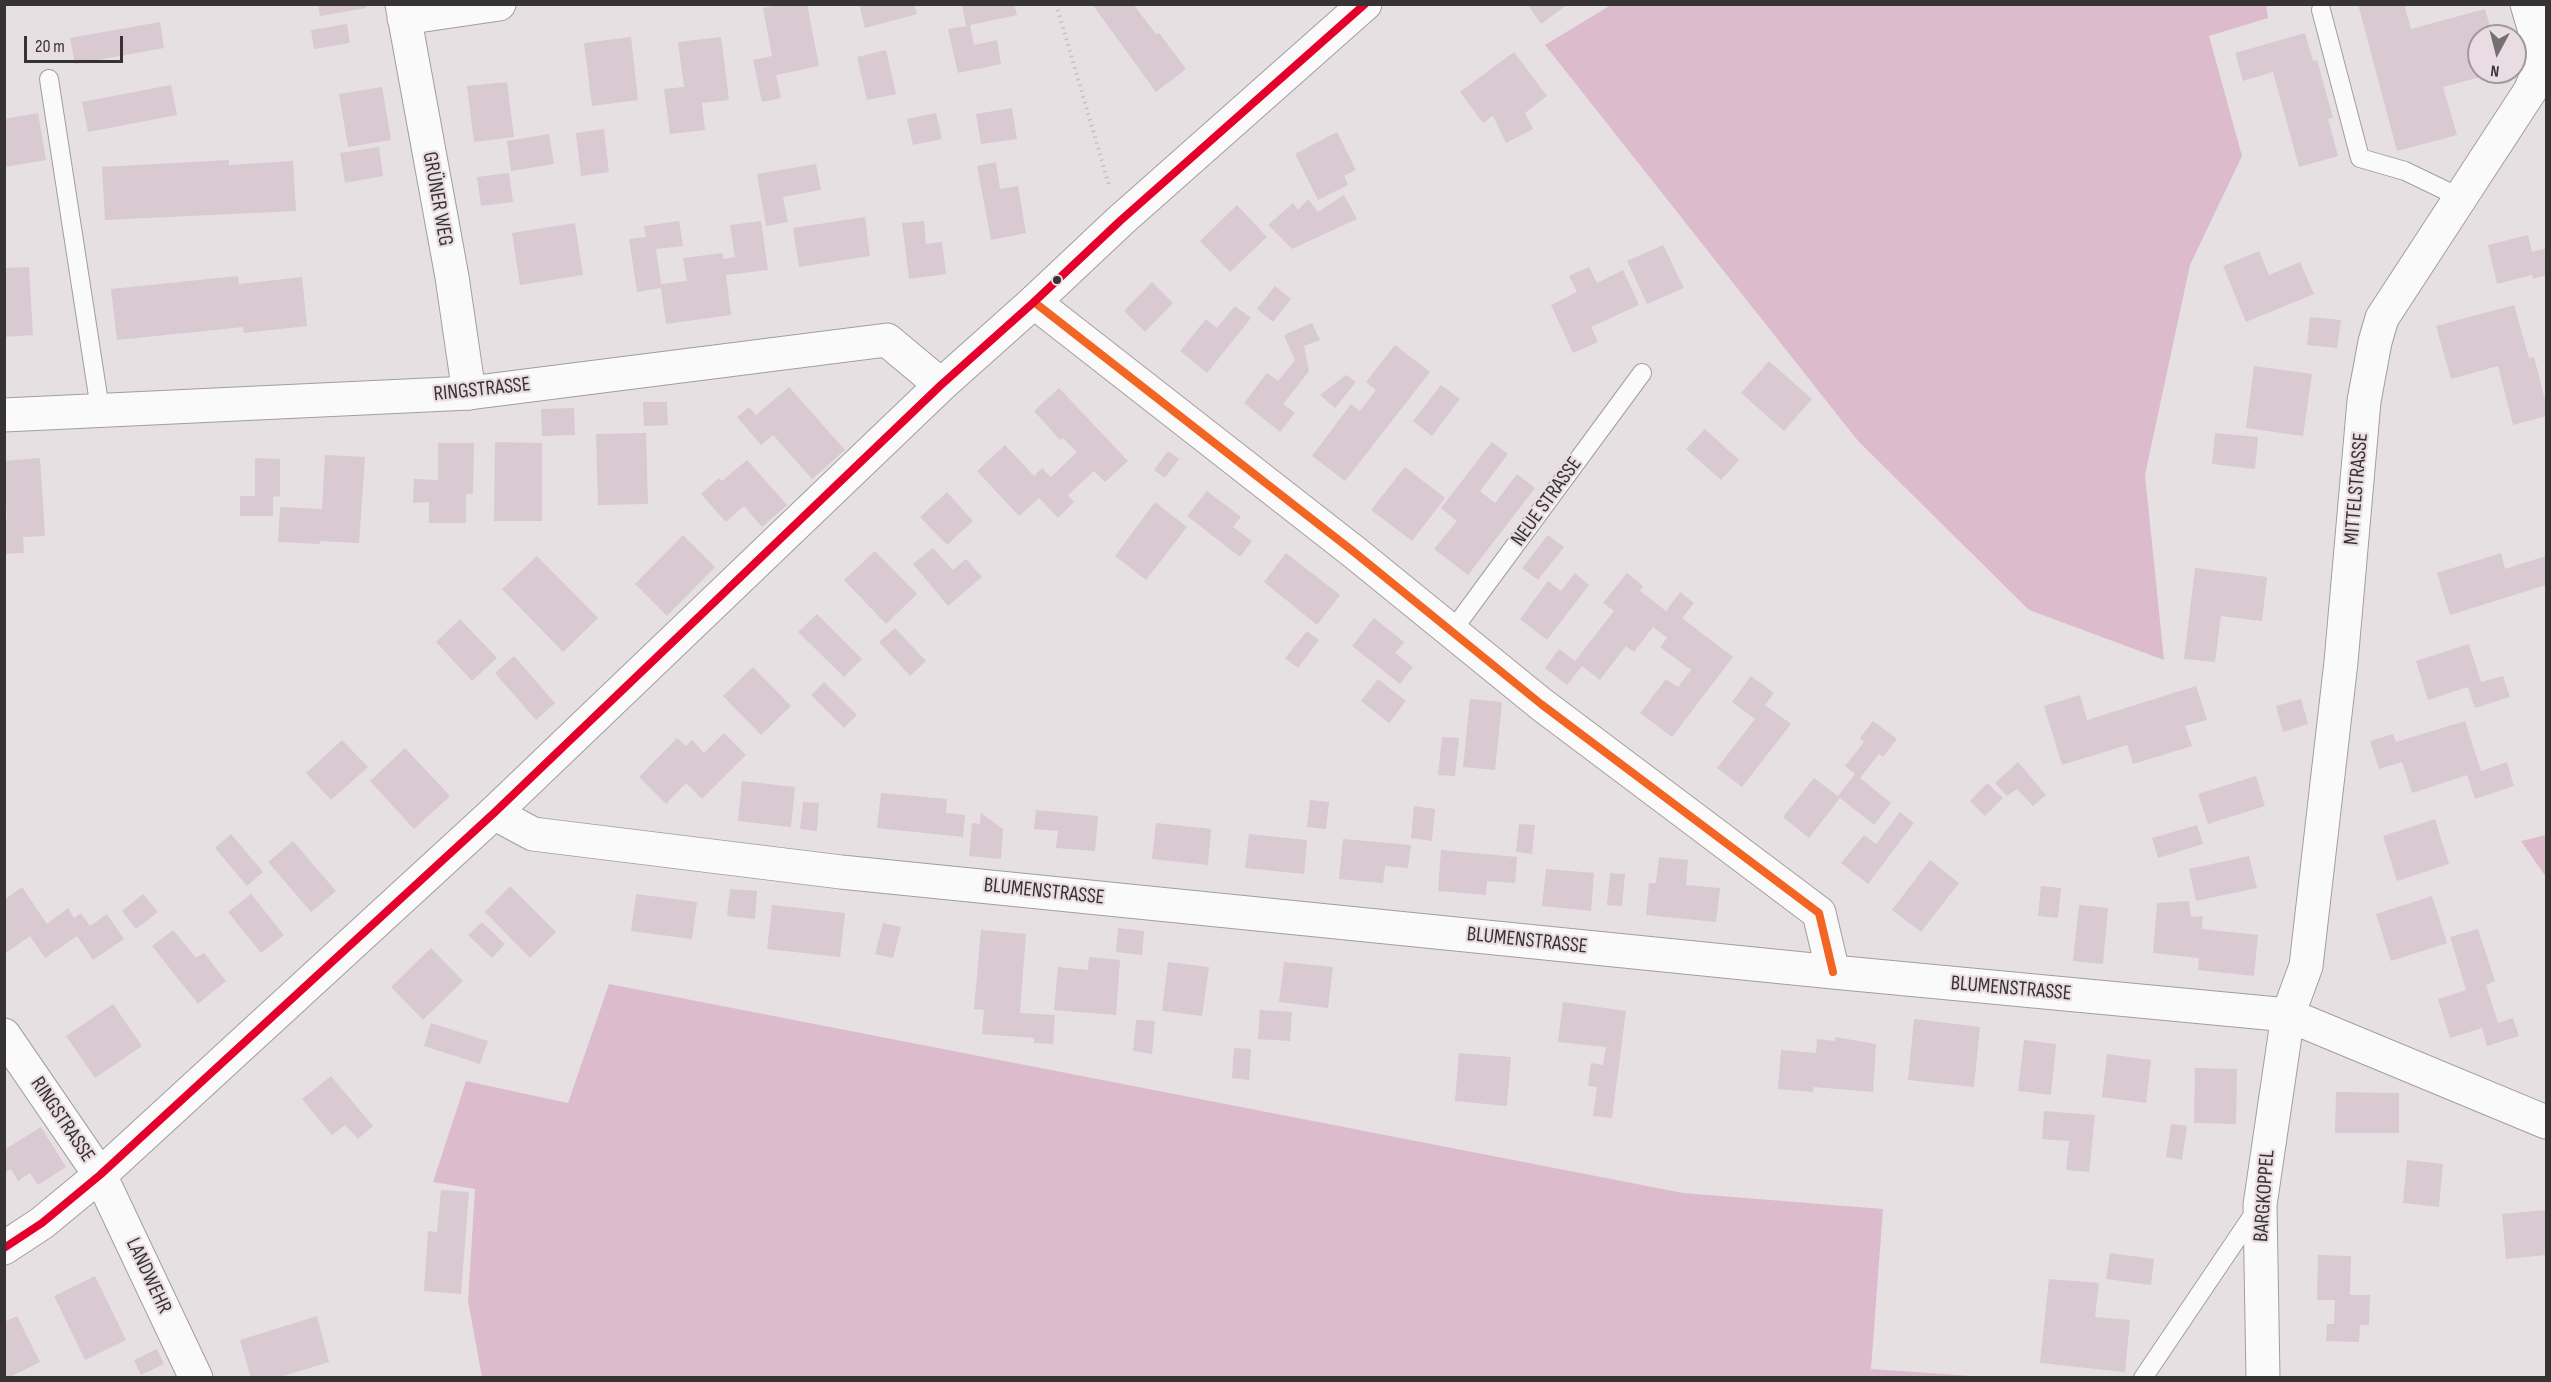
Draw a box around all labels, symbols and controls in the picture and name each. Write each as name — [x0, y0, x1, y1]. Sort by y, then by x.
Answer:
scale bar — [27, 24, 126, 62]
north arrow — [2467, 24, 2527, 84]
text: 20 m — [35, 36, 65, 57]
text: N — [2490, 60, 2500, 80]
street label: GRÜNER WEG — [416, 150, 458, 248]
unlabelled marker — [1051, 274, 1063, 286]
street label: RINGSTRASSE — [432, 372, 532, 408]
street label: MITTELSTRASSE — [2340, 432, 2374, 546]
street label: NEUE STRASSE — [1506, 453, 1588, 551]
street label: BLUMENSTRASSE — [982, 873, 1106, 911]
street label: BLUMENSTRASSE — [1465, 922, 1589, 960]
street label: BLUMENSTRASSE — [1950, 971, 2072, 1007]
street label: RINGSTRASSE — [24, 1073, 100, 1167]
street label: BARGKOPPEL — [2249, 1149, 2281, 1243]
street label: LANDWEHR — [120, 1234, 176, 1318]

